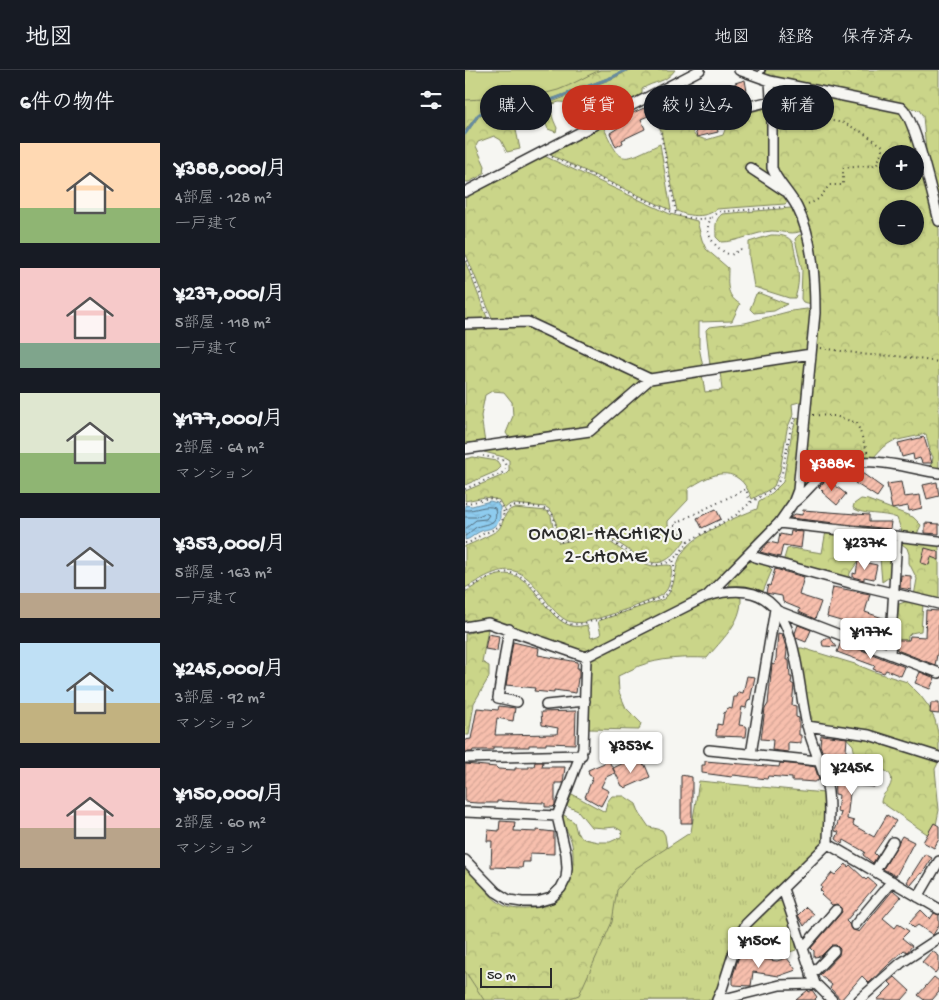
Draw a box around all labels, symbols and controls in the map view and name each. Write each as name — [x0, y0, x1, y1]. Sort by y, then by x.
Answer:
text: 地図 — [25, 25, 73, 54]
text: 地図 — [714, 28, 750, 49]
text: 経路 — [778, 28, 814, 49]
text: 保存済み — [842, 28, 914, 49]
chip: 購入 — [480, 85, 552, 130]
chip: 賃貸 — [562, 85, 634, 130]
chip: 絞り込み — [644, 85, 752, 130]
chip: 新着 — [762, 85, 834, 130]
icon: filters — [417, 86, 445, 114]
text: 6件の物件 — [20, 92, 115, 117]
map controls — [879, 145, 924, 245]
button: + — [879, 145, 924, 190]
text: ¥388,000/月 — [175, 158, 287, 183]
icon: home — [60, 163, 120, 223]
text: 4部屋 · 128 m² — [175, 190, 272, 209]
button: − — [879, 200, 924, 245]
text: 一戸建て — [175, 216, 239, 235]
text: ¥237,000/月 — [175, 283, 285, 308]
icon: home — [60, 288, 120, 348]
text: 5部屋 · 118 m² — [175, 315, 271, 334]
text: 一戸建て — [175, 341, 239, 360]
text: ¥177,000/月 — [175, 408, 283, 433]
icon: home — [60, 413, 120, 473]
text: 2部屋 · 64 m² — [175, 440, 265, 459]
pin: ¥388K — [797, 450, 867, 492]
text: ¥388K — [811, 456, 853, 475]
text: マンション — [175, 466, 254, 485]
district label: OMORI-HACHIRYU 2-CHOME — [528, 524, 684, 570]
pin: ¥237K — [830, 528, 900, 571]
text: ¥353,000/月 — [175, 533, 286, 558]
text: ¥237K — [845, 535, 885, 554]
icon: home — [60, 538, 120, 598]
text: 5部屋 · 163 m² — [175, 565, 272, 584]
text: 一戸建て — [175, 591, 239, 610]
pin: ¥177K — [836, 618, 906, 660]
text: ¥177K — [851, 624, 891, 643]
text: ¥245,000/月 — [175, 658, 284, 683]
icon: home — [60, 663, 120, 723]
text: 3部屋 · 92 m² — [175, 690, 265, 709]
text: マンション — [175, 716, 254, 735]
pin: ¥353K — [596, 732, 666, 774]
text: ¥353K — [610, 738, 652, 757]
pin: ¥245K — [817, 754, 887, 796]
text: ¥245K — [832, 760, 872, 779]
text: ¥150,000/月 — [175, 783, 285, 808]
icon: home — [60, 788, 120, 848]
text: 2部屋 · 60 m² — [175, 815, 266, 834]
text: マンション — [175, 841, 254, 860]
pin: ¥150K — [724, 926, 794, 969]
text: ¥150K — [739, 933, 779, 952]
scale bar — [480, 965, 553, 988]
text: 50 m — [487, 968, 516, 985]

